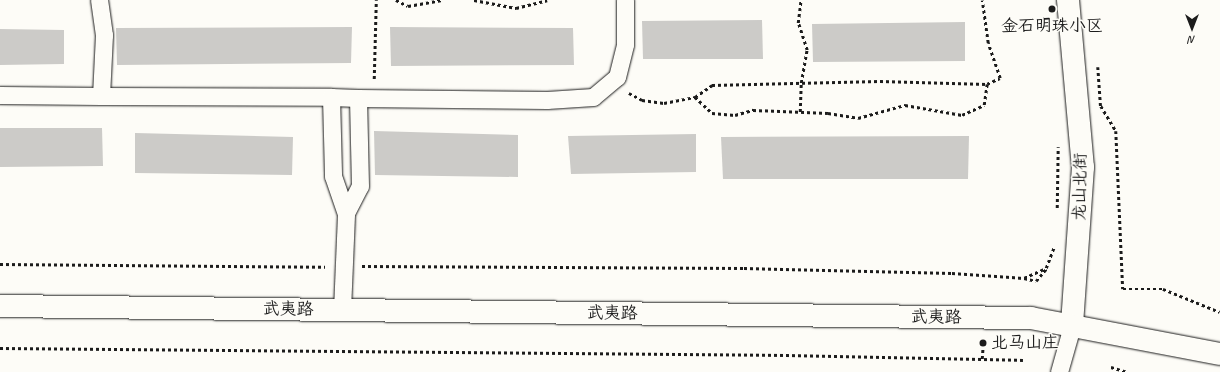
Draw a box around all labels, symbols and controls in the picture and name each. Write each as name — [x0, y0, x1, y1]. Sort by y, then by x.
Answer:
marker: 金石明珠小区 — [1047, 4, 1057, 14]
north arrow — [1172, 8, 1212, 48]
place label: 金石明珠小区 — [1001, 16, 1103, 36]
text: N — [1189, 33, 1195, 47]
street label: 龙山北街 — [1069, 153, 1091, 221]
street label: 武夷路 — [262, 298, 314, 320]
street label: 武夷路 — [586, 302, 638, 324]
street label: 武夷路 — [910, 306, 962, 328]
place label: 北马山庄 — [991, 333, 1059, 353]
marker: 北马山庄 — [978, 338, 988, 348]

